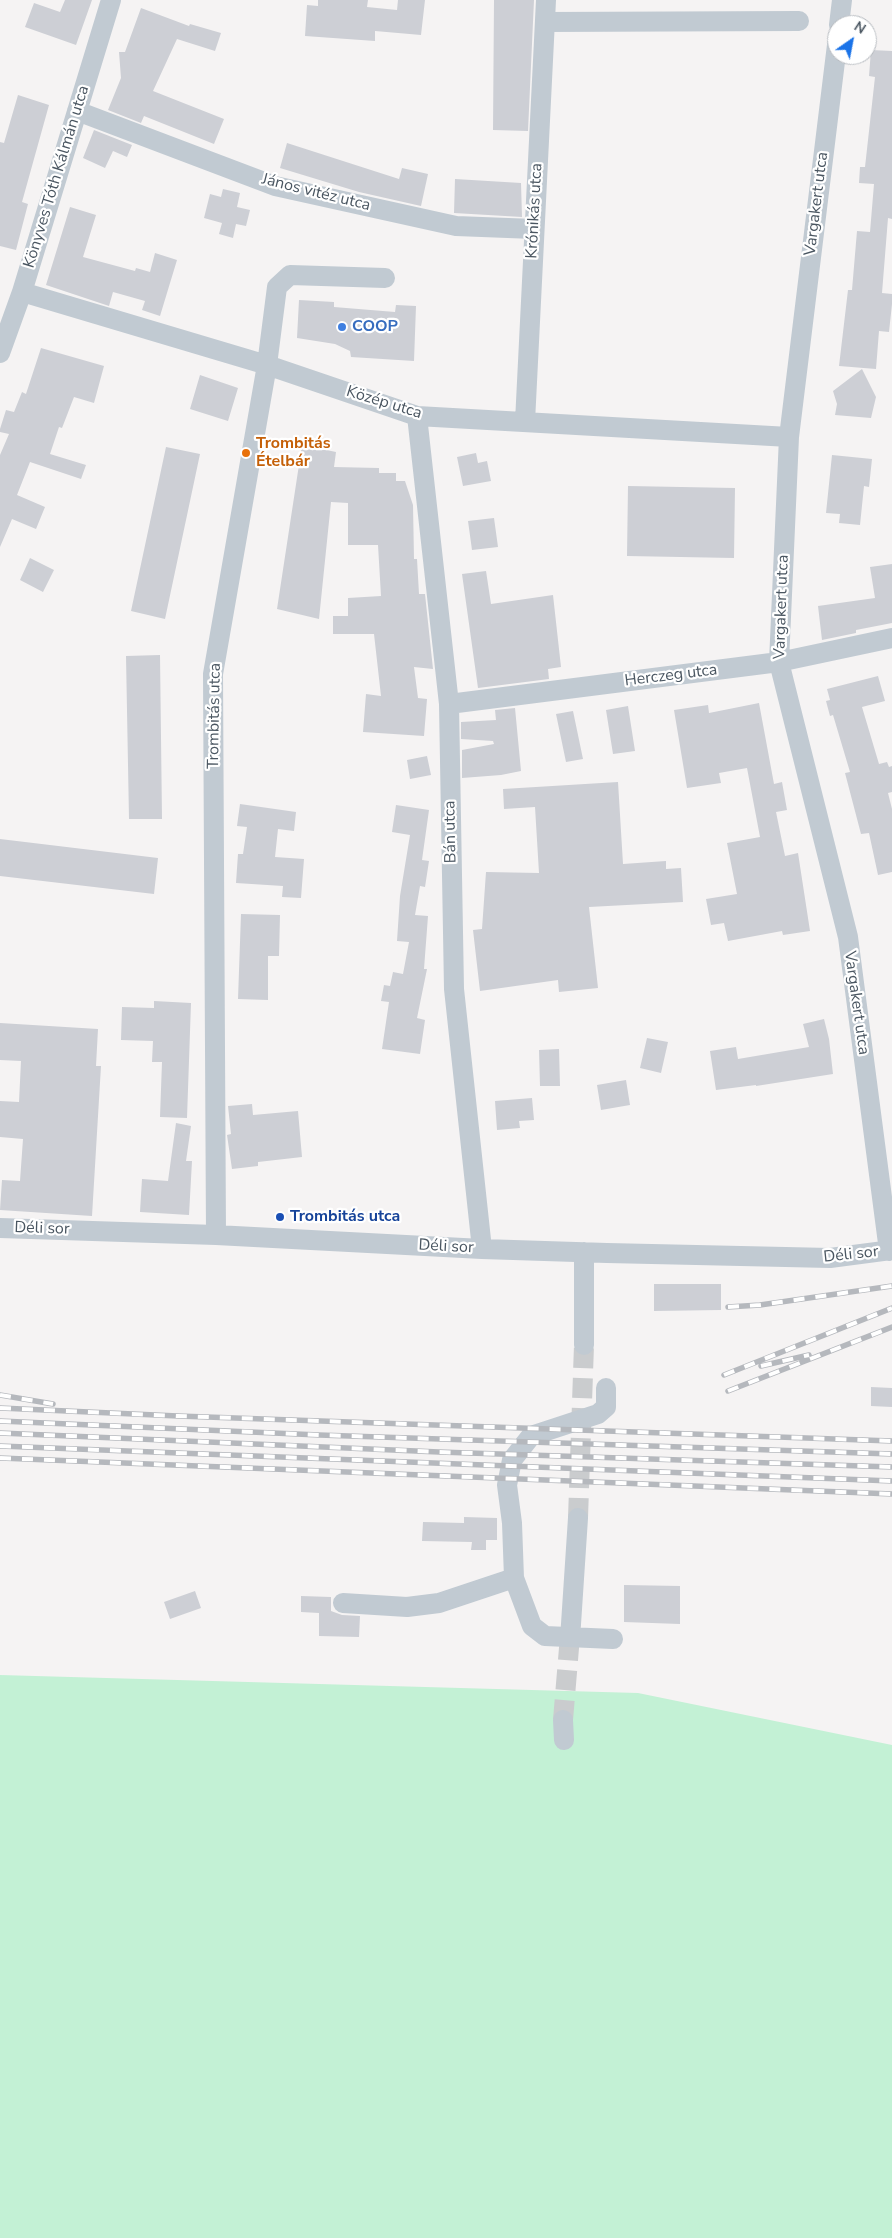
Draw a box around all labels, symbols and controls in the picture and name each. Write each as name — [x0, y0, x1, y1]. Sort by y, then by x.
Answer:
north arrow — [827, 15, 877, 65]
text: N — [850, 17, 869, 39]
street label: Könyves Tóth Kálmán utca — [20, 84, 94, 270]
street label: Vargakert utca — [801, 151, 833, 257]
street label: Krónikás utca — [523, 163, 547, 259]
street label: János vitéz utca — [260, 170, 372, 216]
place label: COOP — [352, 317, 398, 337]
marker: COOP — [336, 321, 348, 333]
street label: Közép utca — [344, 382, 424, 424]
place label: Trombitás Ételbár — [256, 434, 330, 472]
marker: Trombitás Ételbár — [240, 447, 252, 459]
street label: Vargakert utca — [771, 554, 793, 660]
street label: Herczeg utca — [624, 661, 718, 691]
street label: Trombitás utca — [204, 663, 226, 769]
street label: Bán utca — [441, 800, 461, 864]
street label: Vargakert utca — [839, 950, 873, 1056]
place label: Trombitás utca — [290, 1207, 400, 1227]
marker: Trombitás utca — [274, 1211, 286, 1223]
street label: Déli sor — [14, 1218, 70, 1240]
street label: Déli sor — [418, 1236, 474, 1258]
street label: Déli sor — [823, 1243, 879, 1267]

